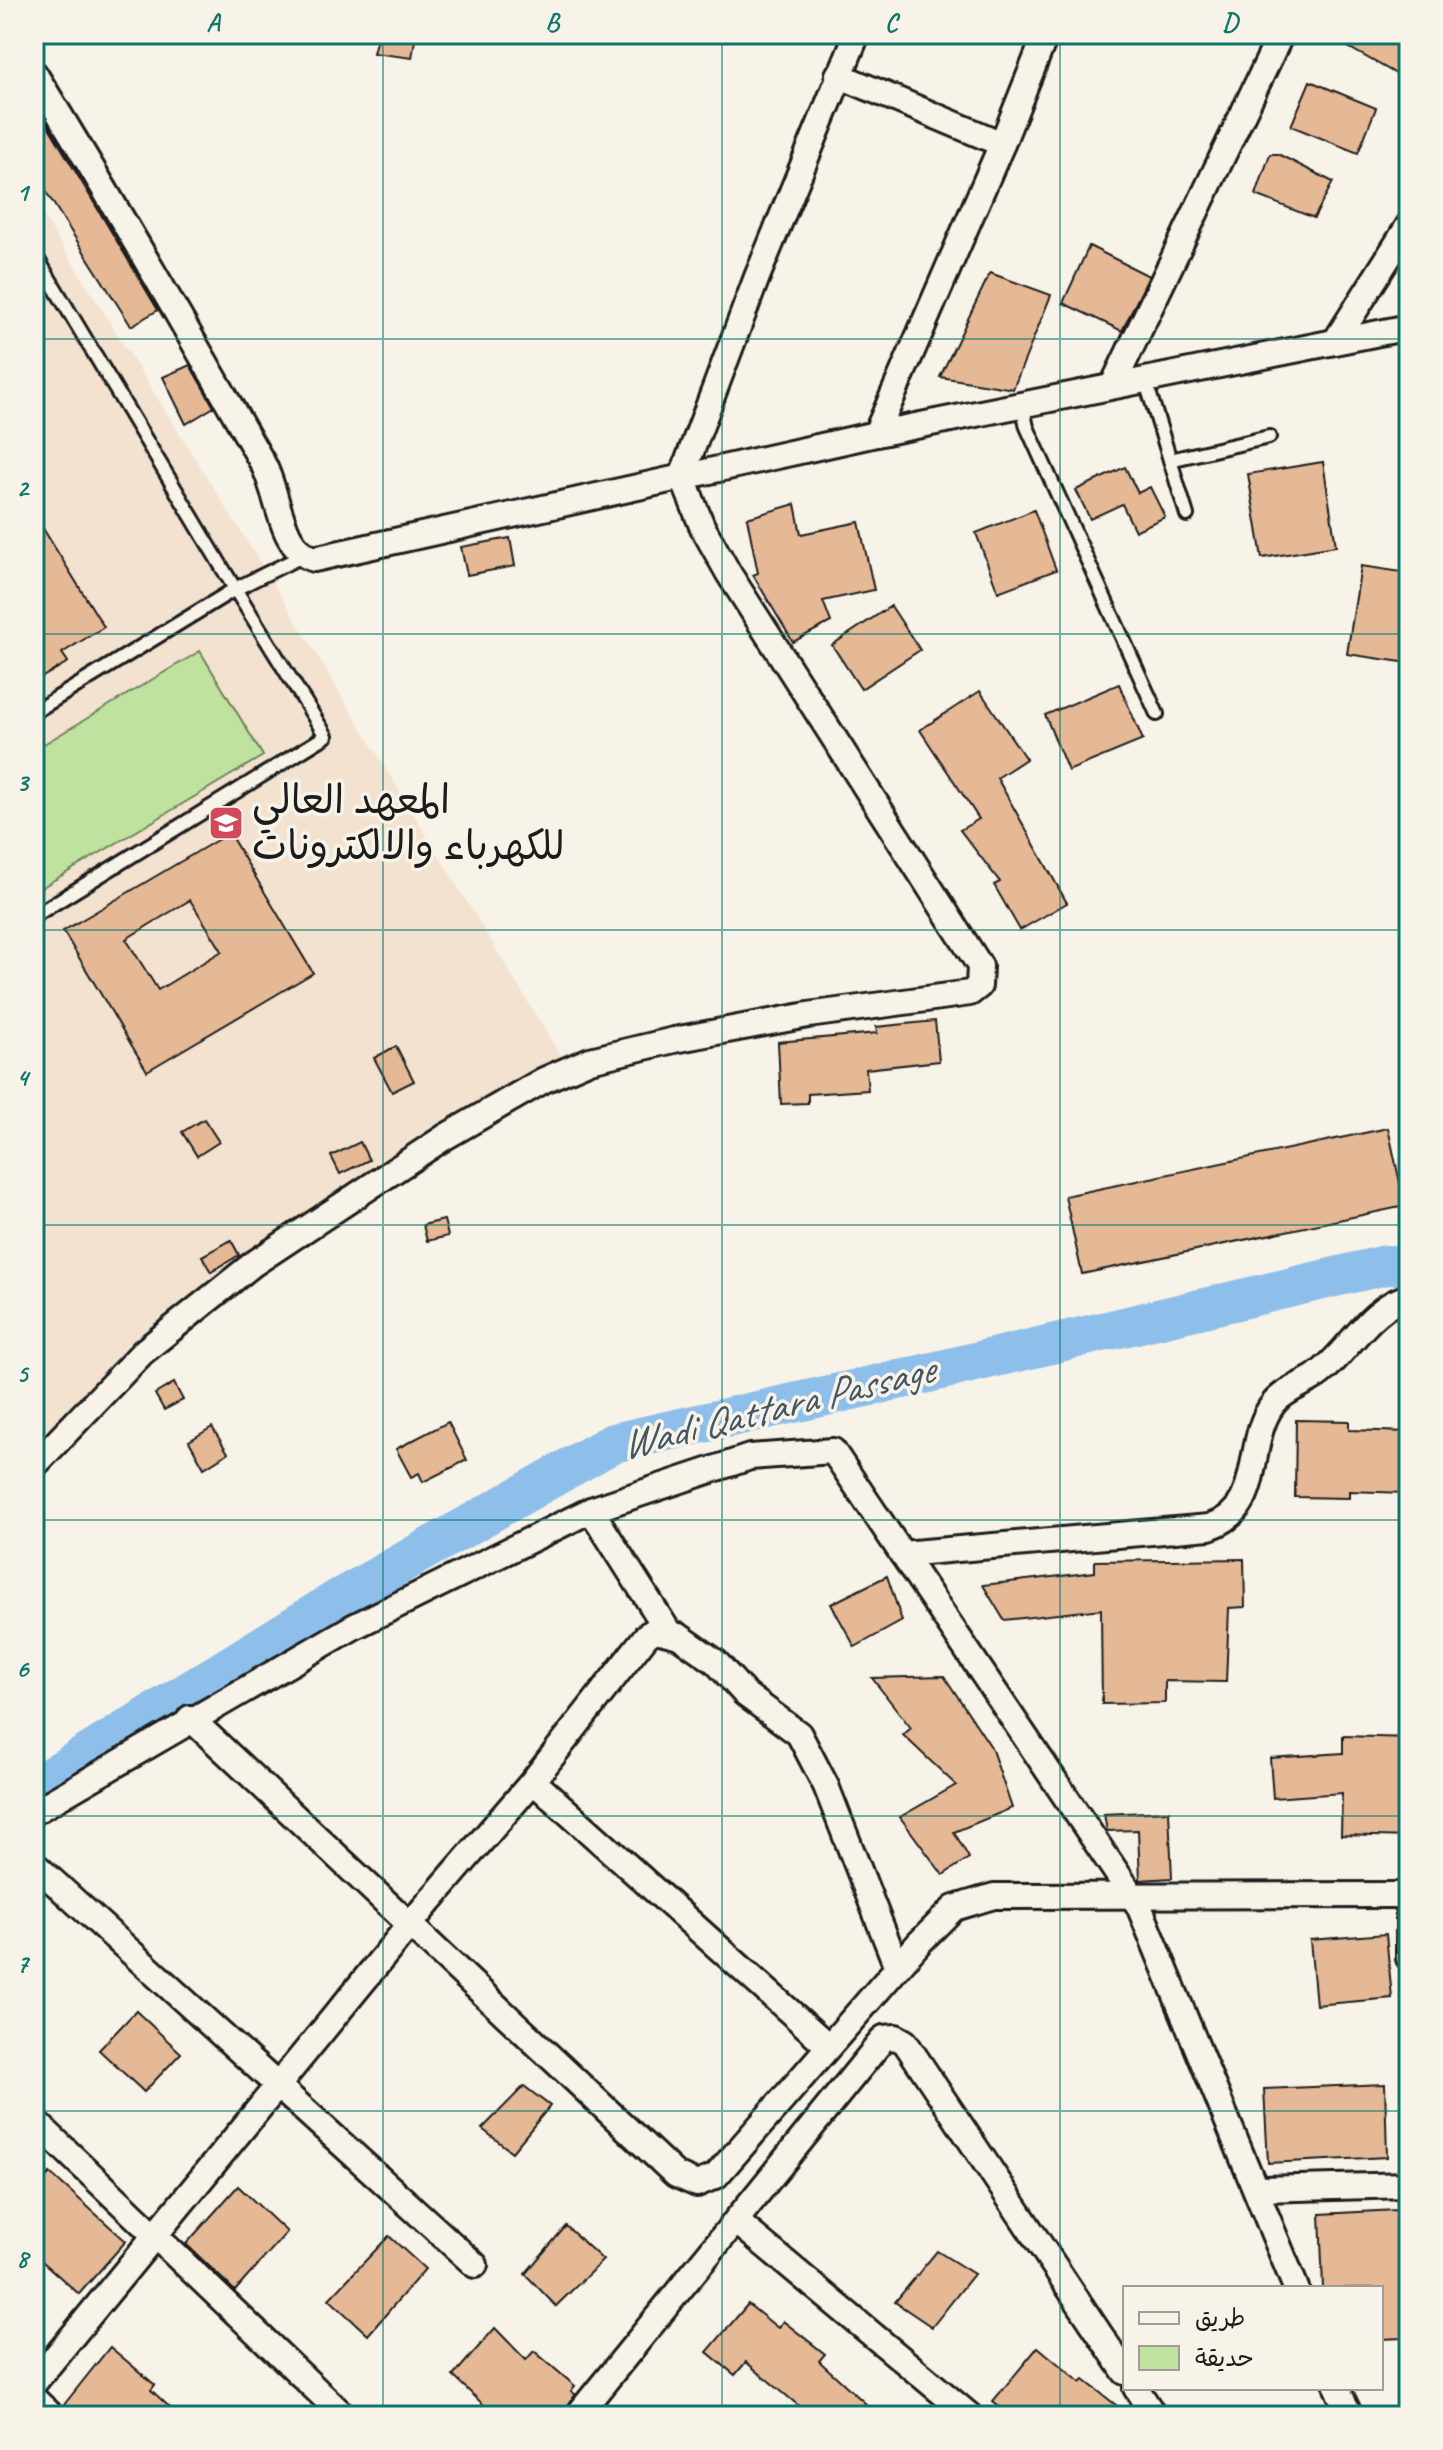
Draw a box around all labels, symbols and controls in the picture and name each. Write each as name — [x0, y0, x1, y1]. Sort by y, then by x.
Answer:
text: A — [206, 6, 221, 39]
text: B — [545, 6, 561, 39]
text: C — [885, 6, 901, 39]
text: D — [1222, 6, 1240, 39]
text: 1 — [16, 176, 31, 209]
text: 2 — [16, 471, 30, 504]
text: 3 — [16, 766, 30, 799]
place label: المعهد العالي للكهرباء والالكترونات — [252, 775, 565, 871]
school or university icon: المعهد العالي للكهرباء والالكترونات — [207, 804, 245, 842]
text: 4 — [16, 1061, 31, 1094]
water label: Wadi Qattara Passage — [615, 1341, 945, 1471]
text: 5 — [16, 1357, 30, 1390]
text: 6 — [16, 1652, 30, 1685]
text: 7 — [16, 1947, 30, 1980]
text: 8 — [16, 2242, 31, 2275]
legend — [1123, 2286, 1383, 2390]
text: طريق — [1195, 2303, 1245, 2333]
text: حديقة — [1195, 2343, 1254, 2373]

